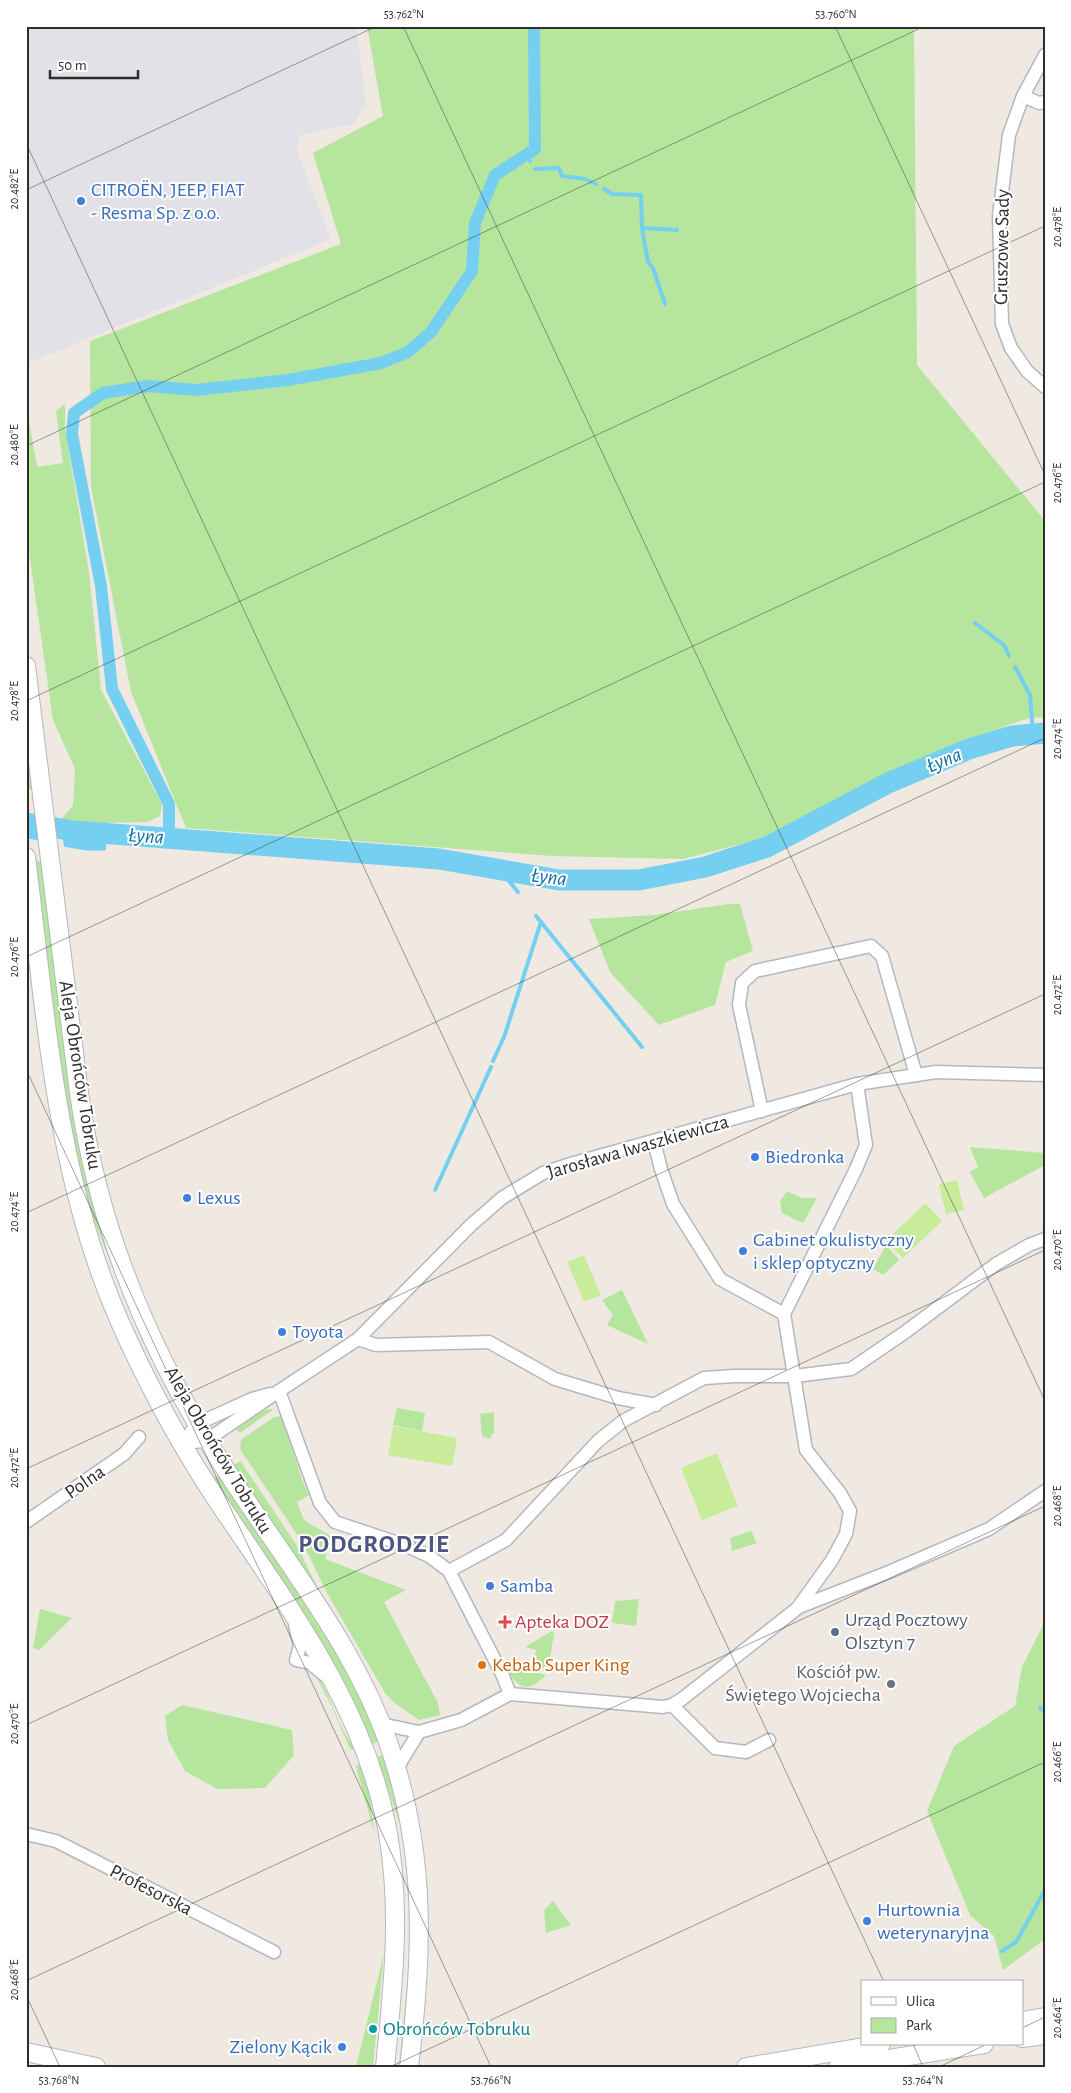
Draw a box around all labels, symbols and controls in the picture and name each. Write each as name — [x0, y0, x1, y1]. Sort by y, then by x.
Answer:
text: 53.762°N — [384, 8, 424, 20]
text: 53.760°N — [815, 8, 857, 20]
scale bar — [50, 48, 138, 80]
text: 50 m — [58, 58, 87, 73]
text: 20.482°E — [8, 168, 20, 209]
place label: CITROËN, JEEP, FIAT - Resma Sp. z o.o. — [91, 180, 245, 223]
street label: Gruszowe Sady — [991, 188, 1013, 305]
marker: CITROËN, JEEP, FIAT - Resma Sp. z o.o. — [75, 195, 87, 207]
text: 20.478°E — [1051, 207, 1063, 247]
text: 20.480°E — [8, 424, 20, 466]
text: 20.476°E — [1051, 463, 1063, 503]
text: 20.478°E — [8, 681, 20, 721]
text: 20.474°E — [1051, 719, 1063, 759]
water label: Łyna — [923, 744, 965, 776]
water label: Łyna — [127, 824, 165, 848]
water label: Łyna — [530, 864, 568, 890]
text: 20.476°E — [8, 937, 20, 977]
text: 20.472°E — [1051, 975, 1063, 1015]
street label: Aleja Obrońców Tobruku — [55, 979, 105, 1171]
street label: Jarosława Iwaszkiewicza — [545, 1111, 731, 1183]
place label: Biedronka — [765, 1147, 845, 1167]
marker: Biedronka — [749, 1151, 761, 1163]
place label: Lexus — [197, 1188, 241, 1208]
text: 20.474°E — [8, 1192, 20, 1232]
marker: Lexus — [181, 1192, 193, 1204]
text: 20.470°E — [1051, 1229, 1063, 1270]
place label: Gabinet okulistyczny i sklep optyczny — [753, 1230, 914, 1273]
marker: Gabinet okulistyczny i sklep optyczny — [737, 1245, 749, 1257]
place label: Toyota — [292, 1322, 344, 1342]
marker: Toyota — [276, 1326, 288, 1338]
street label: Aleja Obrońców Tobruku — [160, 1363, 276, 1537]
text: 20.472°E — [8, 1448, 20, 1488]
street label: Polna — [61, 1461, 109, 1503]
text: 20.468°E — [1051, 1485, 1063, 1526]
district label: PODGRODZIE — [298, 1532, 450, 1557]
place label: Samba — [500, 1576, 554, 1596]
marker: Samba — [484, 1580, 496, 1592]
place label: Urząd Pocztowy Olsztyn 7 — [845, 1610, 968, 1653]
place label: Apteka DOZ — [515, 1612, 609, 1632]
marker: Apteka DOZ — [499, 1616, 511, 1628]
marker: Urząd Pocztowy Olsztyn 7 — [829, 1626, 841, 1638]
place label: Kebab Super King — [492, 1655, 630, 1675]
marker: Kebab Super King — [476, 1659, 488, 1671]
place label: Kościół pw. Świętego Wojciecha — [725, 1662, 881, 1705]
marker: Kościół pw. Świętego Wojciecha — [885, 1678, 897, 1690]
text: 20.470°E — [8, 1703, 20, 1744]
text: 20.466°E — [1051, 1741, 1063, 1782]
street label: Profesorska — [106, 1861, 196, 1919]
place label: Hurtownia weterynaryjna — [877, 1900, 989, 1943]
marker: Hurtownia weterynaryjna — [861, 1915, 873, 1927]
text: 20.468°E — [8, 1959, 20, 2000]
legend — [861, 1980, 1024, 2046]
text: Ulica — [906, 1994, 935, 2009]
text: 20.464°E — [1051, 1997, 1063, 2039]
text: Park — [906, 2018, 932, 2033]
place label: Obrońców Tobruku — [383, 2019, 531, 2039]
marker: Obrońców Tobruku — [367, 2023, 379, 2035]
place label: Zielony Kącik — [229, 2037, 332, 2057]
marker: Zielony Kącik — [336, 2041, 348, 2053]
text: 53.768°N — [39, 2074, 79, 2086]
text: 53.766°N — [471, 2074, 511, 2086]
text: 53.764°N — [903, 2074, 943, 2086]

